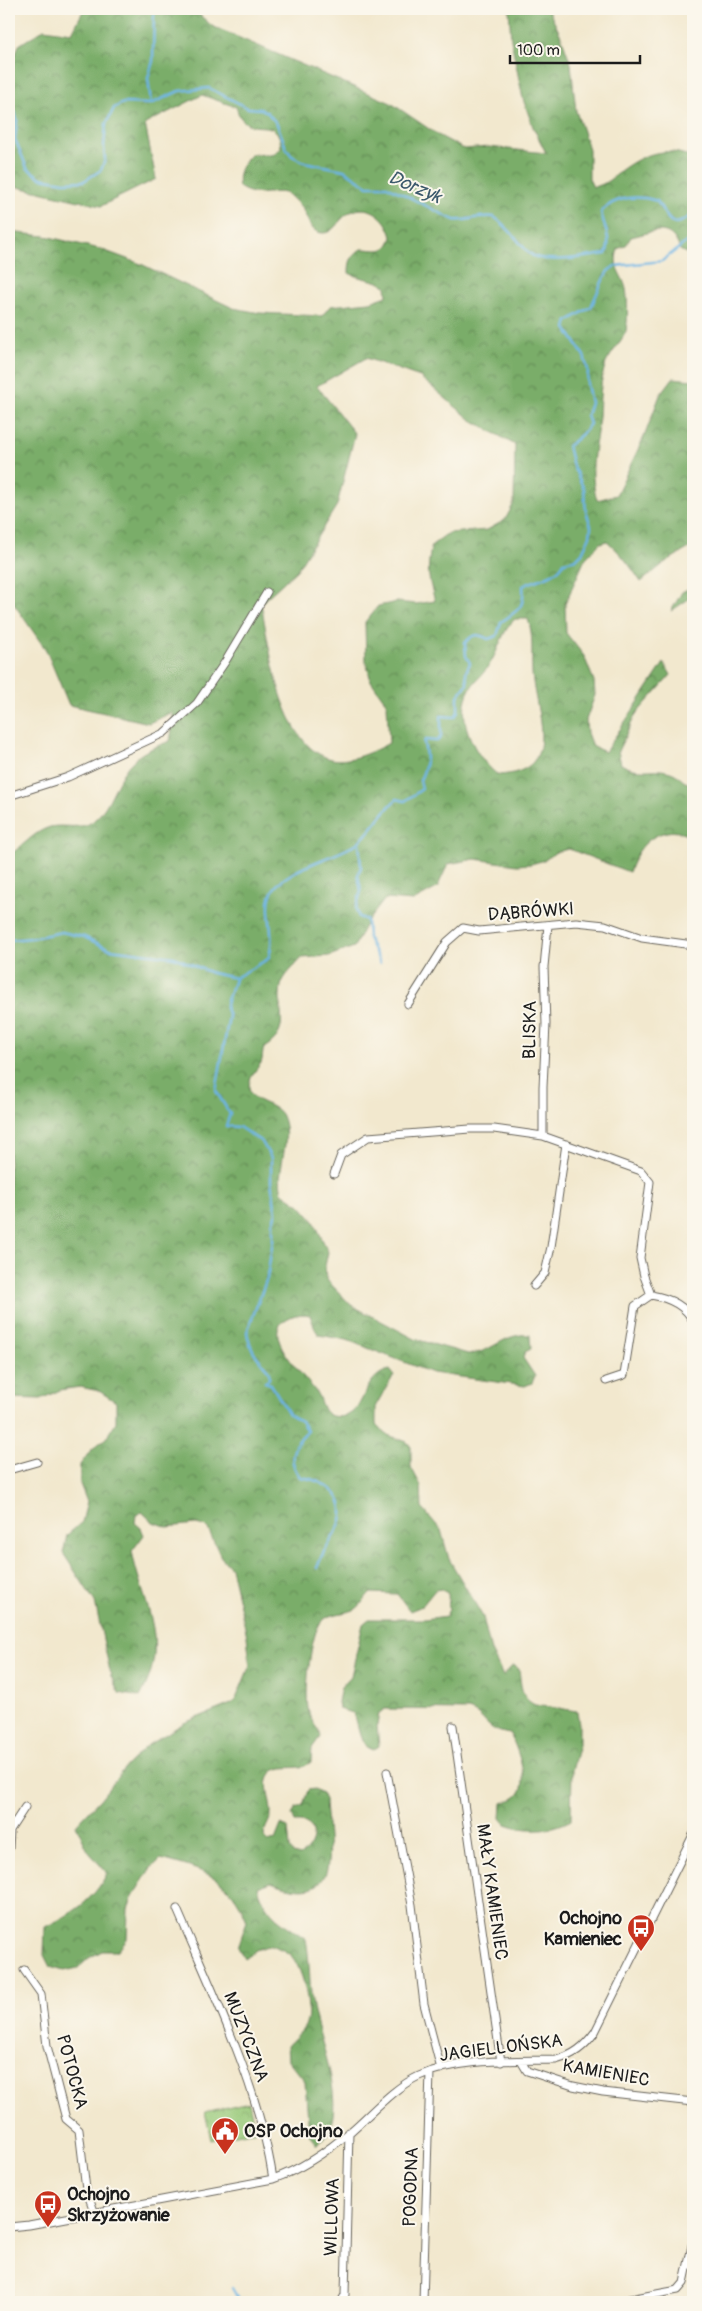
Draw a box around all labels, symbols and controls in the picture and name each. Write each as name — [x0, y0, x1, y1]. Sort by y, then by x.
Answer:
scale bar — [510, 32, 640, 64]
text: 100 m — [517, 41, 560, 60]
water label: Dorzyk — [385, 165, 447, 210]
street label: DĄBRÓWKI — [487, 897, 575, 926]
street label: BLISKA — [518, 1000, 542, 1059]
street label: MAŁY KAMIENIEC — [471, 1822, 513, 1962]
place label: Ochojno Kamieniec — [544, 1907, 622, 1951]
bus stop icon: Ochojno Kamieniec — [626, 1913, 656, 1952]
street label: MUZYCZNA — [218, 1989, 274, 2086]
street label: JAGIELLOŃSKA — [438, 2029, 564, 2067]
street label: POTOCKA — [51, 2032, 93, 2112]
street label: KAMIENIEC — [561, 2054, 651, 2092]
public building icon: OSP Ochojno — [210, 2116, 240, 2155]
place label: OSP Ochojno — [244, 2120, 343, 2143]
street label: POGODNA — [398, 2146, 424, 2227]
street label: WILLOWA — [319, 2177, 345, 2256]
place label: Ochojno Skrzyżowanie — [67, 2183, 171, 2227]
bus stop icon: Ochojno Skrzyżowanie — [33, 2189, 63, 2228]

